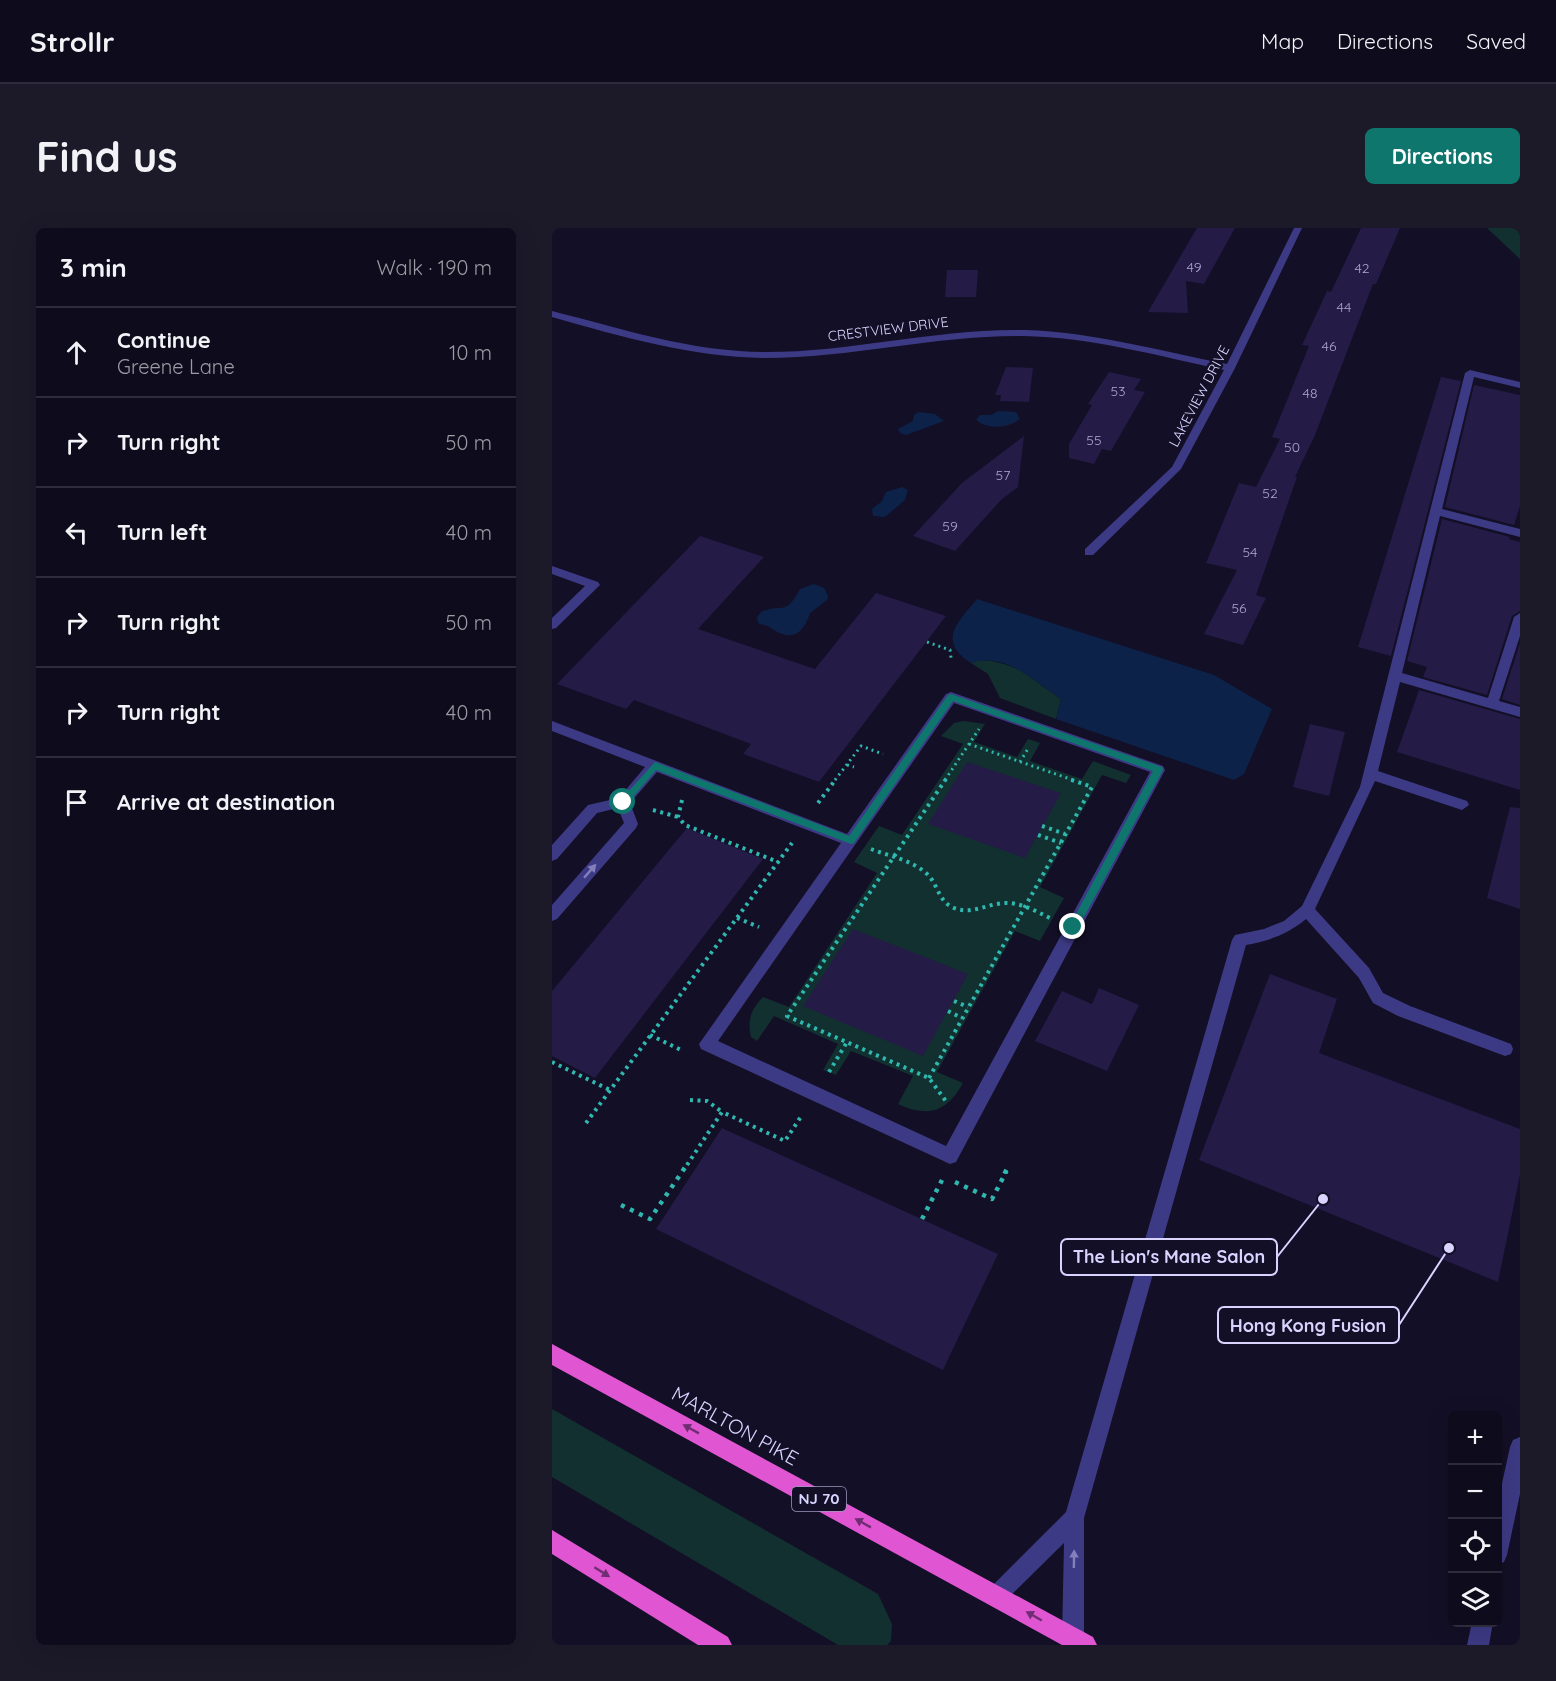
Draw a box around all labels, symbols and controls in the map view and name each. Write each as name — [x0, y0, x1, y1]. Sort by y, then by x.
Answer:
text: Strollr — [30, 24, 114, 59]
text: Map — [1261, 28, 1304, 54]
text: Directions — [1337, 28, 1433, 54]
text: Saved — [1466, 28, 1526, 54]
button: Directions — [1365, 128, 1520, 184]
text: Find us — [36, 130, 178, 183]
text: 3 min — [60, 251, 127, 284]
text: Walk · 190 m — [376, 255, 492, 280]
house number: 49 — [1187, 258, 1202, 276]
house number: 42 — [1354, 259, 1370, 277]
house number: 44 — [1337, 298, 1351, 316]
street label: CRESTVIEW DRIVE — [827, 313, 949, 345]
text: Continue — [117, 326, 211, 354]
icon: ahead — [60, 336, 93, 369]
house number: 46 — [1322, 337, 1337, 355]
text: 10 m — [449, 340, 492, 365]
street label: LAKEVIEW DRIVE — [1165, 342, 1233, 450]
text: Greene Lane — [117, 354, 235, 379]
house number: 53 — [1111, 382, 1125, 400]
house number: 48 — [1303, 384, 1317, 402]
icon: right — [60, 426, 93, 459]
text: Turn right — [117, 428, 221, 456]
text: 50 m — [446, 430, 492, 455]
house number: 55 — [1086, 431, 1102, 449]
house number: 50 — [1284, 438, 1300, 456]
house number: 57 — [996, 466, 1010, 484]
house number: 52 — [1262, 484, 1278, 502]
icon: left — [60, 516, 93, 549]
house number: 59 — [942, 517, 958, 535]
text: Turn left — [117, 518, 207, 546]
text: 40 m — [446, 520, 492, 545]
house number: 54 — [1242, 543, 1258, 561]
house number: 56 — [1231, 599, 1247, 617]
icon: right — [60, 606, 93, 639]
text: Turn right — [117, 608, 221, 636]
text: 50 m — [446, 610, 492, 635]
icon: right — [60, 696, 93, 729]
text: Turn right — [117, 698, 221, 726]
text: 40 m — [446, 700, 492, 725]
icon: arrive — [60, 786, 93, 819]
text: Arrive at destination — [117, 788, 335, 816]
route start — [609, 788, 635, 814]
one-way arrow — [583, 864, 596, 879]
route end — [1059, 913, 1085, 939]
callout: The Lion's Mane Salon — [1061, 1239, 1277, 1275]
text: The Lion's Mane Salon — [1073, 1245, 1265, 1268]
callout: Hong Kong Fusion — [1218, 1307, 1399, 1343]
text: Hong Kong Fusion — [1230, 1314, 1386, 1337]
street label: MARLTON PIKE — [667, 1380, 803, 1471]
map controls — [1448, 1411, 1502, 1627]
button: + — [1448, 1411, 1502, 1465]
one-way arrow — [683, 1425, 700, 1435]
button: − — [1448, 1465, 1502, 1519]
road number: NJ 70 — [792, 1487, 846, 1511]
one-way arrow — [854, 1518, 871, 1528]
button: locate — [1448, 1519, 1502, 1573]
one-way arrow — [1069, 1549, 1078, 1568]
one-way arrow — [594, 1567, 610, 1578]
button: layers — [1448, 1573, 1502, 1627]
one-way arrow — [1025, 1611, 1042, 1621]

